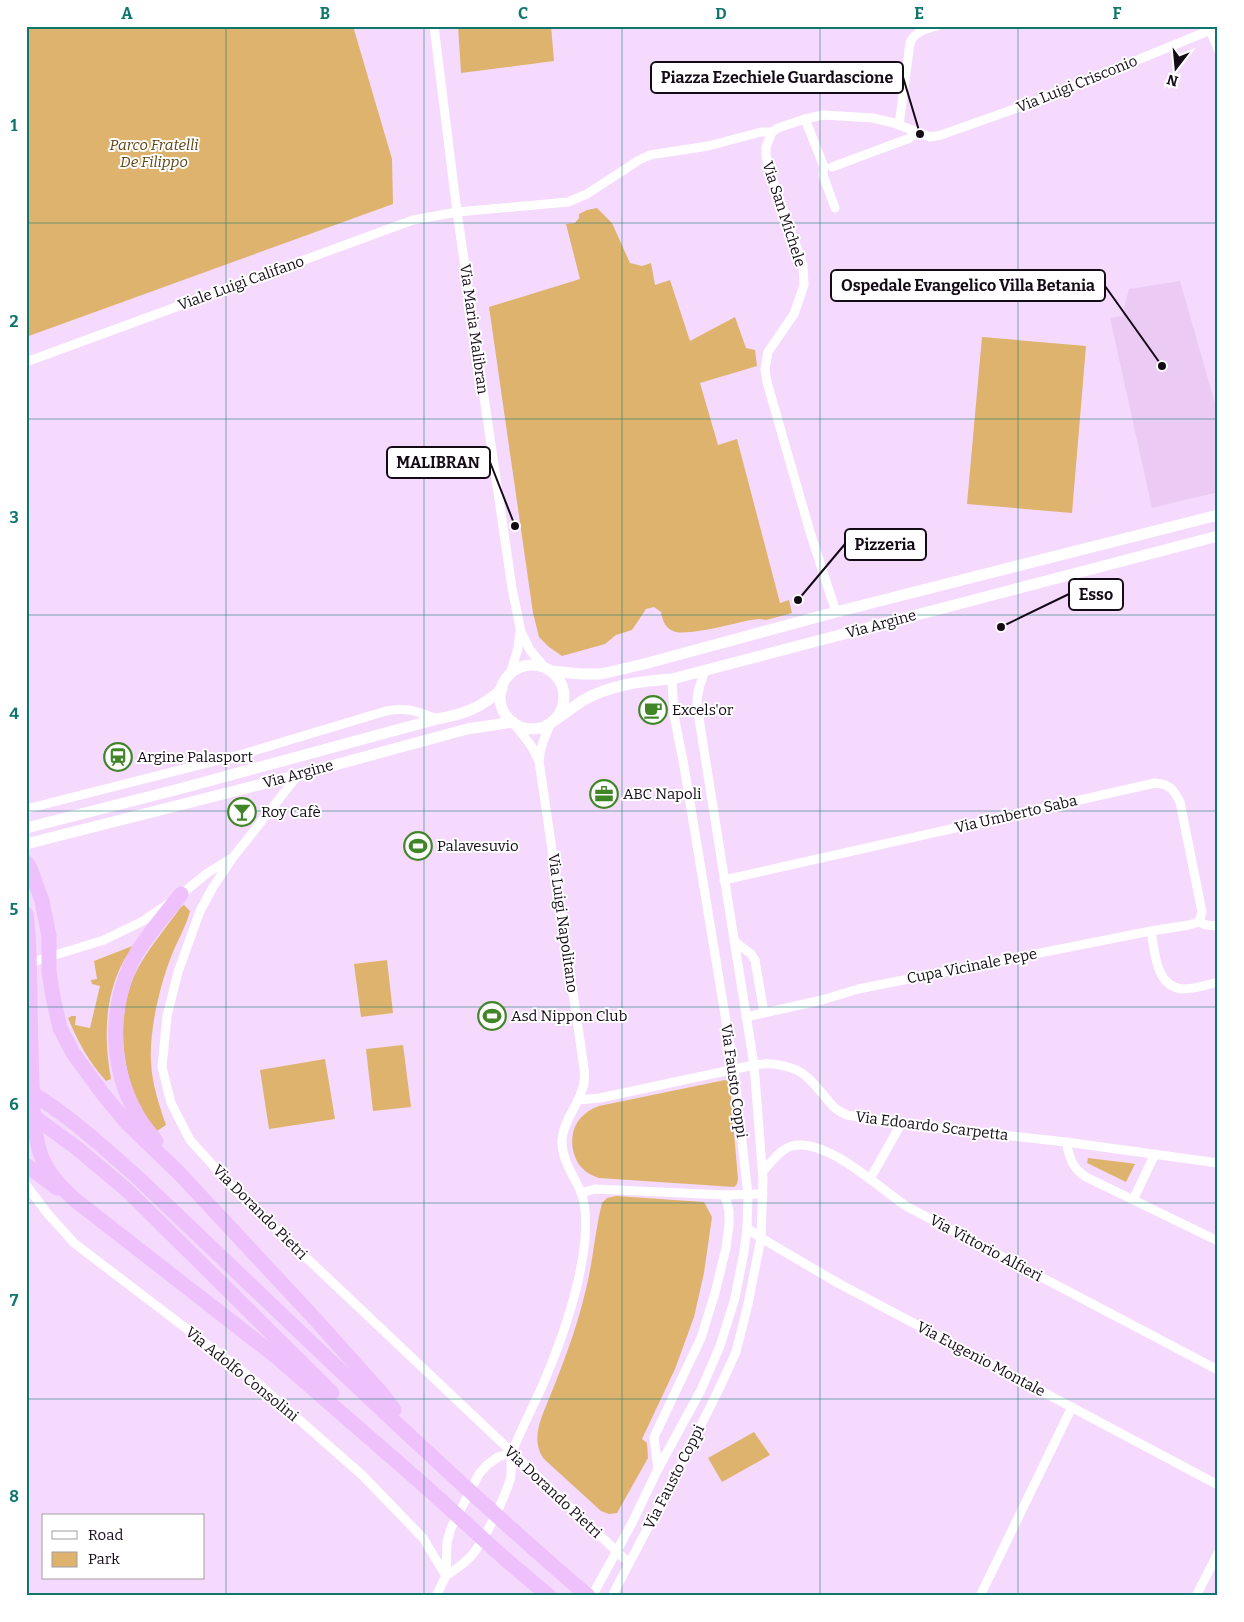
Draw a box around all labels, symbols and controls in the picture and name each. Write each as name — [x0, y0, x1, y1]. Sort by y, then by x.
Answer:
text: A — [121, 4, 133, 23]
text: B — [320, 4, 330, 23]
text: C — [518, 4, 528, 23]
text: D — [715, 4, 727, 23]
text: E — [914, 4, 924, 23]
text: F — [1113, 4, 1122, 23]
north arrow — [1152, 42, 1202, 92]
street label: Via Luigi Crisconio — [1014, 52, 1140, 116]
callout: Piazza Ezechiele Guardascione — [651, 62, 903, 93]
text: Piazza Ezechiele Guardascione — [661, 68, 893, 87]
text: N — [1165, 70, 1180, 90]
text: 1 — [11, 116, 18, 135]
park label: Parco Fratelli De Filippo — [109, 136, 199, 171]
street label: Via San Michele — [758, 159, 810, 269]
street label: Viale Luigi Califano — [175, 252, 307, 314]
street label: Via Maria Malibran — [456, 263, 492, 396]
callout: Ospedale Evangelico Villa Betania — [831, 270, 1105, 301]
text: Ospedale Evangelico Villa Betania — [841, 276, 1095, 295]
text: 2 — [9, 312, 19, 331]
callout: MALIBRAN — [387, 447, 490, 478]
text: MALIBRAN — [396, 453, 480, 472]
text: 3 — [9, 508, 19, 527]
callout: Pizzeria — [845, 529, 926, 560]
text: Pizzeria — [854, 535, 916, 554]
callout: Esso — [1069, 579, 1123, 610]
text: Esso — [1079, 585, 1113, 604]
street label: Via Argine — [844, 606, 918, 642]
cafe icon: Excels'or — [638, 695, 668, 725]
place label: Excels'or — [672, 701, 734, 719]
text: 4 — [9, 704, 19, 723]
station icon: Argine Palasport — [103, 742, 133, 772]
place label: Argine Palasport — [137, 748, 253, 766]
street label: Via Argine — [261, 756, 335, 792]
office icon: ABC Napoli — [589, 779, 619, 809]
place label: ABC Napoli — [623, 785, 702, 803]
street label: Via Umberto Saba — [953, 791, 1079, 837]
bar icon: Roy Cafè — [227, 797, 257, 827]
place label: Roy Cafè — [261, 803, 321, 821]
sports icon: Palavesuvio — [403, 831, 433, 861]
place label: Palavesuvio — [437, 837, 519, 855]
street label: Via Luigi Napolitano — [544, 852, 582, 994]
text: 5 — [10, 900, 19, 919]
street label: Cupa Vicinale Pepe — [905, 945, 1039, 987]
sports icon: Asd Nippon Club — [477, 1001, 507, 1031]
place label: Asd Nippon Club — [511, 1007, 627, 1025]
street label: Via Fausto Coppi — [717, 1023, 751, 1140]
text: 6 — [9, 1095, 19, 1114]
street label: Via Edoardo Scarpetta — [855, 1108, 1009, 1144]
street label: Via Dorando Pietri — [209, 1161, 312, 1264]
street label: Via Vittorio Alfieri — [927, 1211, 1046, 1286]
text: 7 — [10, 1291, 19, 1310]
street label: Via Eugenio Montale — [914, 1318, 1048, 1400]
street label: Via Adolfo Consolini — [182, 1323, 302, 1425]
street label: Via Fausto Coppi — [640, 1421, 708, 1532]
street label: Via Dorando Pietri — [501, 1442, 606, 1542]
text: 8 — [9, 1487, 19, 1506]
legend — [42, 1514, 205, 1580]
text: Road — [88, 1526, 123, 1544]
text: Park — [88, 1550, 120, 1568]

